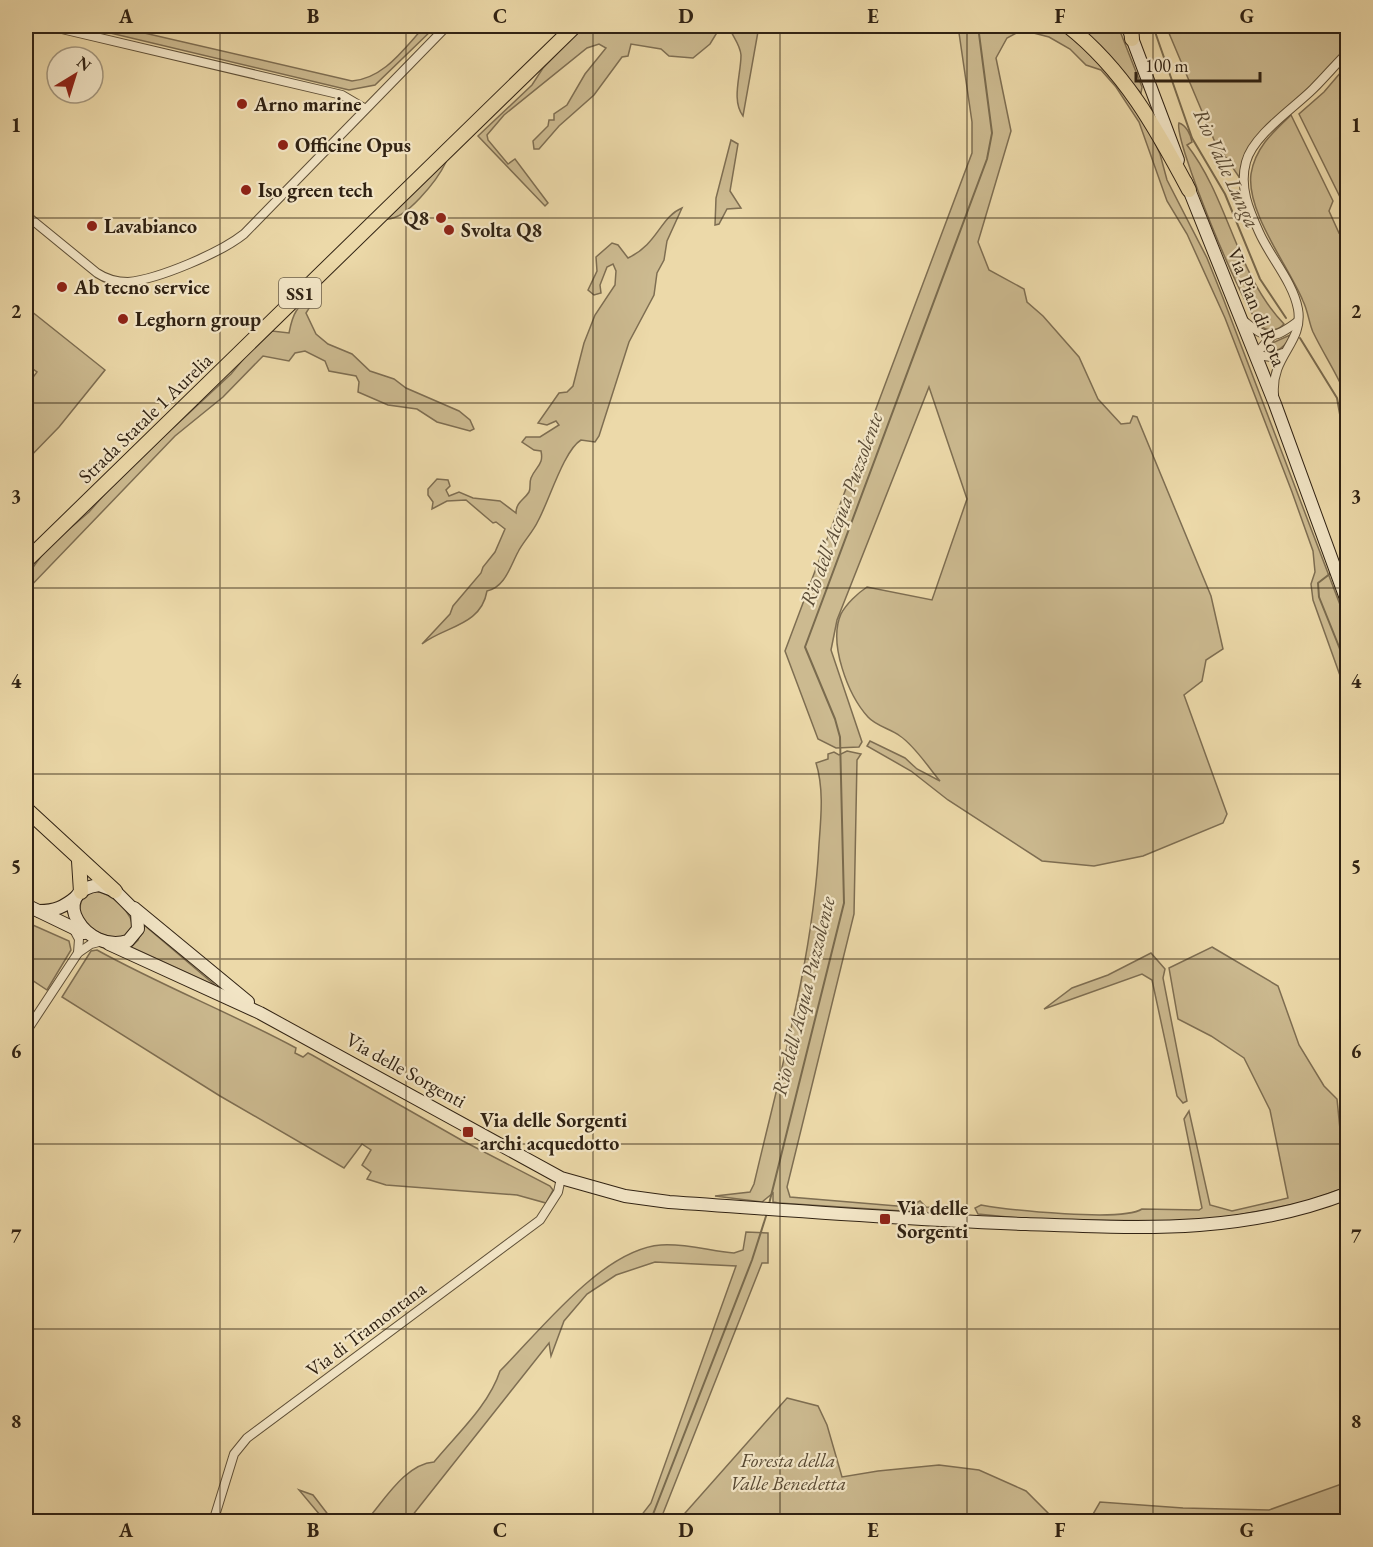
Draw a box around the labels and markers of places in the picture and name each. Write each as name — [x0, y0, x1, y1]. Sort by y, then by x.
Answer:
place label: Arno marine — [253, 91, 362, 117]
marker: Arno marine — [235, 97, 249, 111]
place label: Officine Opus — [295, 132, 411, 158]
marker: Officine Opus — [276, 138, 290, 152]
place label: Iso green tech — [258, 177, 373, 203]
marker: Iso green tech — [239, 183, 253, 197]
place label: Q8 — [403, 205, 429, 231]
marker: Q8 — [434, 211, 448, 225]
place label: Lavabianco — [104, 213, 197, 239]
place label: Svolta Q8 — [461, 217, 542, 243]
marker: Lavabianco — [85, 219, 99, 233]
marker: Svolta Q8 — [442, 223, 456, 237]
place label: Ab tecno service — [73, 274, 210, 300]
marker: Ab tecno service — [55, 280, 69, 294]
place label: Leghorn group — [135, 306, 261, 332]
marker: Leghorn group — [116, 312, 130, 326]
place label: Via delle Sorgenti archi acquedotto — [480, 1107, 627, 1156]
marker: Via delle Sorgenti archi acquedotto — [461, 1125, 475, 1139]
place label: Via delle Sorgenti — [897, 1195, 968, 1244]
marker: Via delle Sorgenti — [878, 1212, 892, 1226]

